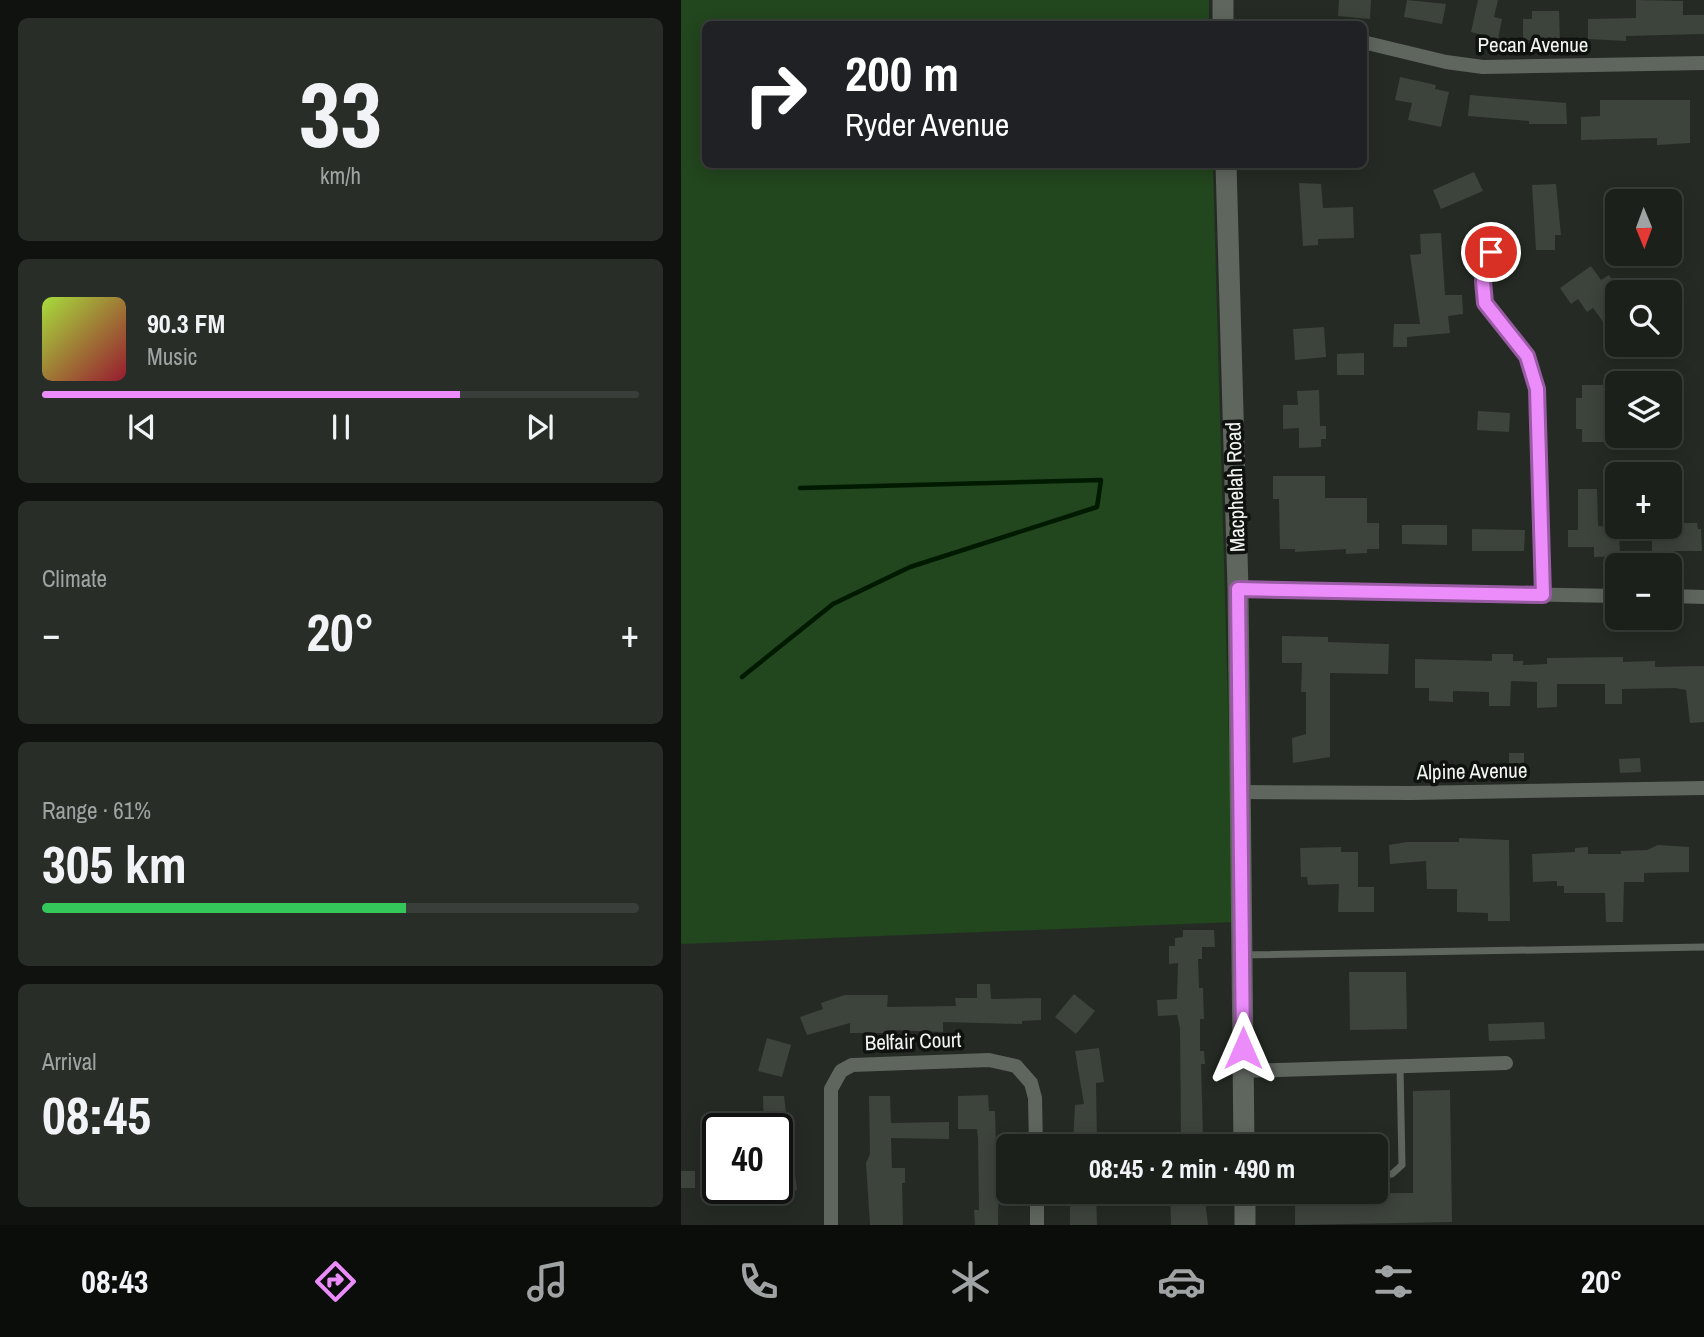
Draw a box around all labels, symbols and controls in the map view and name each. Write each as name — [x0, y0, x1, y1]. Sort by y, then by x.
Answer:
street label: Pecan Avenue — [1478, 30, 1588, 59]
text: 200 m — [845, 40, 959, 106]
icon: right — [730, 49, 821, 140]
text: 33 — [299, 53, 382, 175]
text: Ryder Avenue — [845, 103, 1009, 146]
text: km/h — [320, 160, 361, 191]
north arrow — [1605, 189, 1682, 266]
map controls — [1605, 189, 1682, 630]
pin — [1461, 222, 1521, 282]
icon: arrive — [1472, 233, 1510, 271]
button: search — [1605, 280, 1682, 357]
text: 90.3 FM — [147, 306, 225, 341]
text: Music — [147, 341, 197, 372]
button: layers — [1605, 371, 1682, 448]
icon: previous — [123, 408, 161, 446]
icon: pause — [322, 408, 360, 446]
icon: next — [521, 408, 559, 446]
street label: Macphelah Road — [1218, 421, 1252, 553]
button: + — [1605, 462, 1682, 539]
button: − — [1605, 553, 1682, 630]
text: Climate — [42, 563, 107, 594]
text: 20° — [306, 597, 375, 667]
text: − — [42, 608, 60, 659]
text: + — [621, 608, 639, 659]
street label: Alpine Avenue — [1415, 756, 1528, 786]
text: Range · 61% — [42, 795, 151, 826]
text: 305 km — [42, 829, 187, 899]
position arrow — [1206, 1011, 1280, 1085]
street label: Belfair Court — [864, 1025, 962, 1057]
text: Arrival — [42, 1046, 97, 1077]
text: 08:45 — [42, 1080, 151, 1150]
speed limit sign: 40 — [702, 1113, 793, 1204]
text: 08:45 · 2 min · 490 m — [1089, 1151, 1295, 1186]
icon: directions — [311, 1257, 360, 1306]
icon: music — [523, 1257, 572, 1306]
icon: phone — [734, 1257, 783, 1306]
icon: climate — [946, 1257, 995, 1306]
icon: car — [1157, 1257, 1206, 1306]
icon: filters — [1369, 1257, 1418, 1306]
text: 08:43 — [81, 1260, 148, 1303]
text: 20° — [1581, 1260, 1623, 1303]

